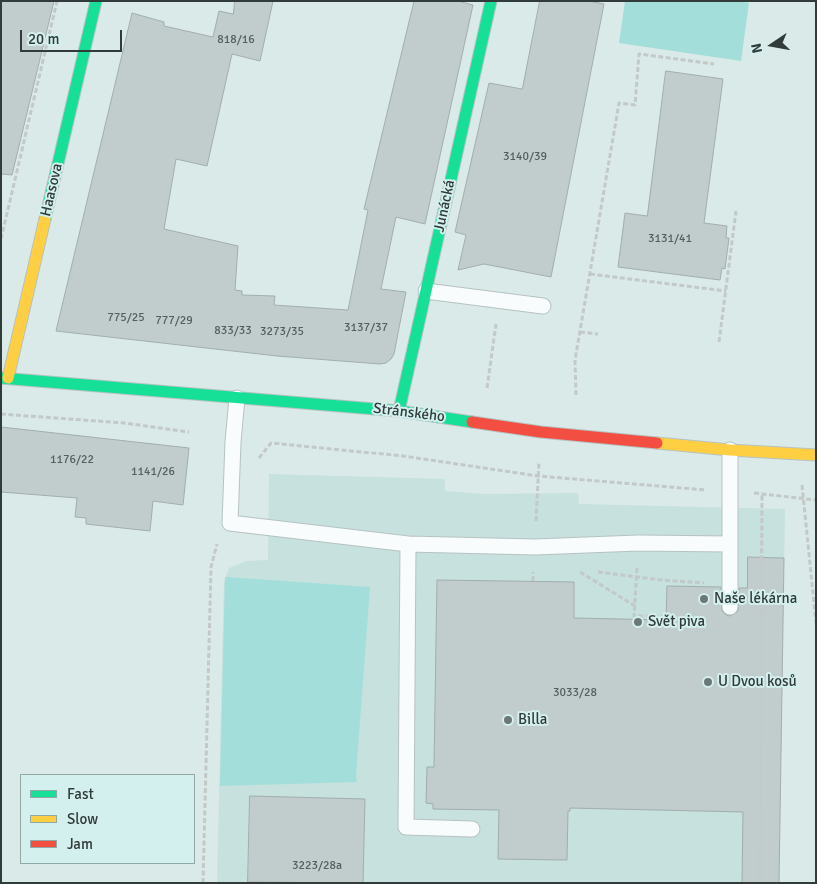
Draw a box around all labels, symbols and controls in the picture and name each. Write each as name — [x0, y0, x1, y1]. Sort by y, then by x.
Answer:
scale bar — [22, 20, 125, 52]
north arrow — [747, 20, 797, 70]
text: 20 m — [28, 30, 59, 48]
house number: 818/16 — [217, 33, 255, 47]
text: N — [748, 42, 766, 55]
house number: 3140/39 — [503, 150, 547, 164]
street label: Haasova — [37, 162, 67, 218]
street label: Junácká — [431, 178, 459, 234]
house number: 3131/41 — [648, 232, 692, 246]
house number: 775/25 — [107, 311, 145, 325]
house number: 777/29 — [155, 314, 193, 328]
house number: 3137/37 — [344, 321, 388, 335]
house number: 833/33 — [214, 324, 252, 338]
house number: 3273/35 — [260, 325, 304, 339]
street label: Stránského — [372, 400, 446, 426]
house number: 1176/22 — [50, 453, 94, 467]
house number: 1141/26 — [131, 465, 175, 479]
place label: Naše lékárna — [714, 590, 797, 608]
marker: Naše lékárna — [698, 593, 710, 605]
place label: Svět piva — [648, 613, 705, 631]
marker: Svět piva — [632, 616, 644, 628]
place label: U Dvou kosů — [718, 673, 797, 691]
marker: U Dvou kosů — [702, 676, 714, 688]
house number: 3033/28 — [553, 686, 597, 700]
place label: Billa — [518, 711, 547, 729]
marker: Billa — [502, 714, 514, 726]
legend — [20, 774, 195, 864]
text: Fast — [67, 785, 94, 803]
text: Slow — [67, 810, 98, 828]
text: Jam — [67, 835, 93, 853]
house number: 3223/28a — [292, 859, 342, 873]

